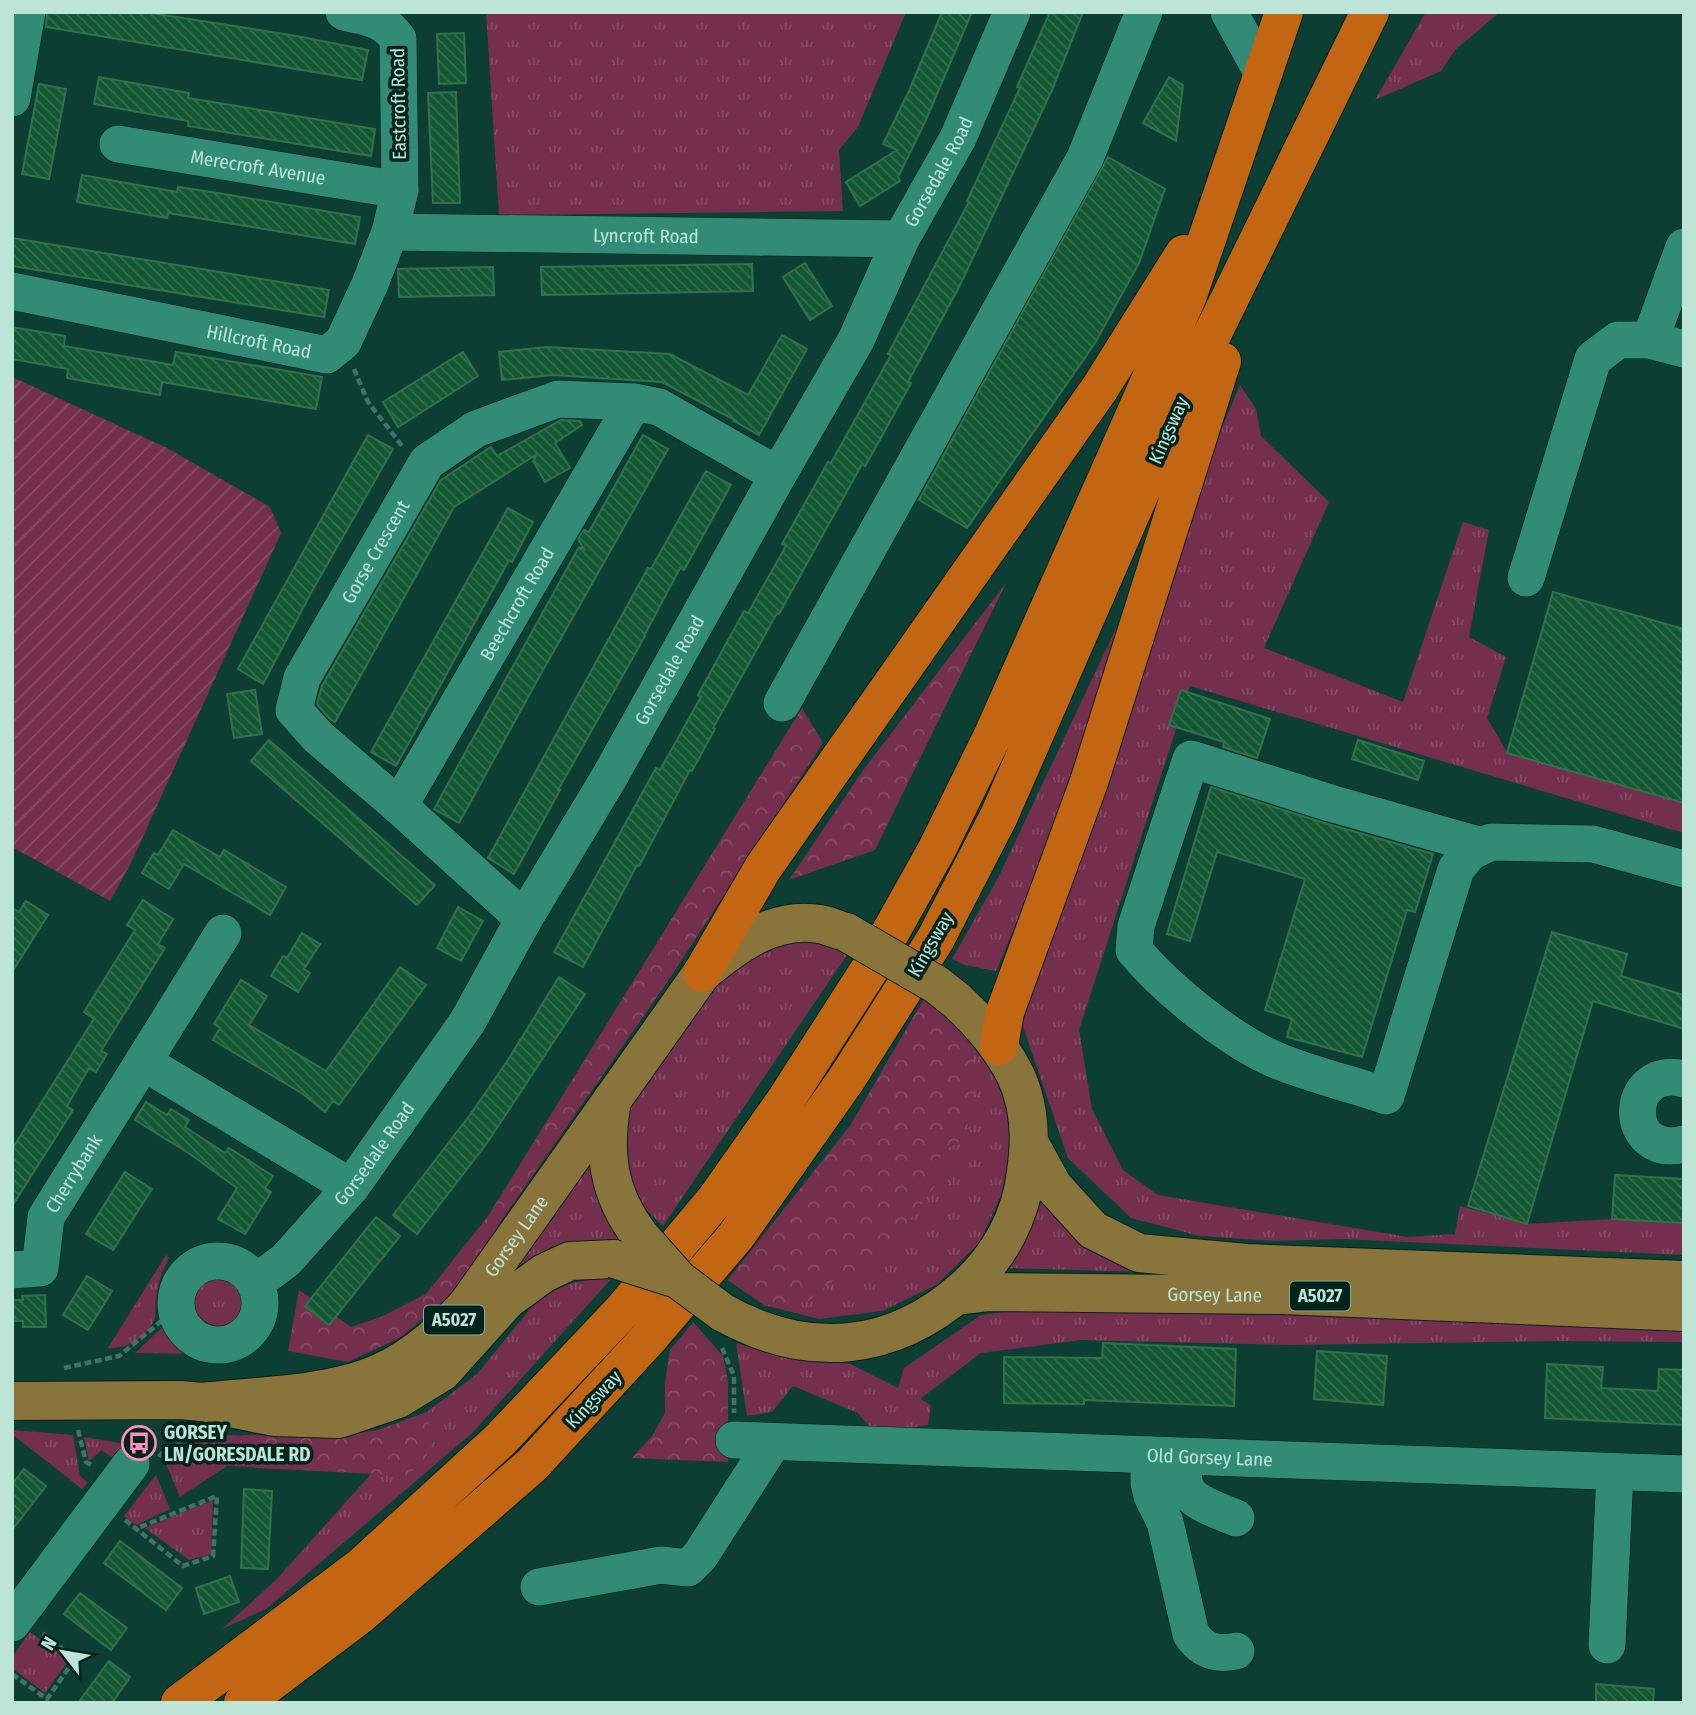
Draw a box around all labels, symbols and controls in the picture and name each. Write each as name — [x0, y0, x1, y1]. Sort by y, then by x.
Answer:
street label: Eastcroft Road — [386, 48, 411, 160]
street label: Gorsedale Road — [899, 113, 978, 231]
street label: Merecroft Avenue — [189, 145, 327, 190]
street label: Lyncroft Road — [593, 224, 699, 248]
street label: Hillcroft Road — [204, 320, 313, 364]
street label: Kingsway — [1143, 392, 1194, 467]
street label: Gorse Crescent — [337, 495, 415, 608]
street label: Beechcroft Road — [475, 543, 559, 665]
street label: Gorsedale Road — [630, 611, 709, 729]
street label: Kingsway — [903, 907, 958, 981]
street label: Gorsedale Road — [329, 1097, 419, 1210]
street label: Cherrybank — [40, 1130, 107, 1217]
street label: Gorsey Lane — [480, 1191, 553, 1281]
road number: A5027 — [1290, 1282, 1350, 1310]
street label: Gorsey Lane — [1167, 1283, 1262, 1307]
road number: A5027 — [424, 1306, 484, 1335]
street label: Kingsway — [561, 1365, 626, 1433]
place label: GORSEY LN/GORESDALE RD — [164, 1421, 310, 1466]
bus stop icon: GORSEY LN/GORESDALE RD — [120, 1424, 158, 1462]
street label: Old Gorsey Lane — [1146, 1444, 1273, 1471]
north arrow — [28, 1617, 98, 1687]
text: N — [36, 1633, 62, 1654]

